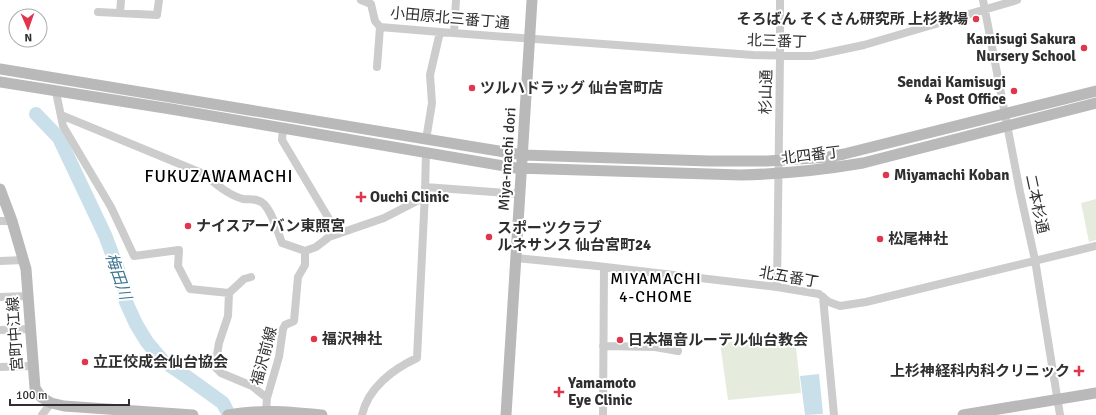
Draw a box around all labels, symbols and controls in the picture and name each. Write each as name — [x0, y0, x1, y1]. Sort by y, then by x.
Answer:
street label: 小田原北三番丁通 — [389, 4, 511, 32]
north arrow — [8, 8, 48, 48]
place label: そろばん そくさん研究所 上杉教場 — [736, 10, 968, 28]
marker: そろばん そくさん研究所 上杉教場 — [971, 14, 981, 24]
place label: Kamisugi Sakura Nursery School — [966, 30, 1076, 65]
text: N — [24, 31, 32, 44]
street label: 北三番丁 — [747, 31, 807, 51]
marker: Kamisugi Sakura Nursery School — [1079, 43, 1089, 53]
street label: 杉山通 — [757, 69, 775, 115]
place label: Sendai Kamisugi 4 Post Office — [897, 73, 1006, 108]
place label: ツルハドラッグ 仙台宮町店 — [480, 79, 663, 97]
marker: ツルハドラッグ 仙台宮町店 — [467, 83, 477, 93]
marker: Sendai Kamisugi 4 Post Office — [1009, 86, 1019, 96]
street label: Miya-machi dori — [494, 107, 520, 211]
street label: 北四番丁 — [780, 142, 842, 168]
district label: FUKUZAWAMACHI — [145, 166, 293, 187]
place label: Miyamachi Koban — [894, 166, 1010, 184]
marker: Miyamachi Koban — [881, 170, 891, 180]
street label: 二本杉通 — [1022, 173, 1052, 235]
place label: Ouchi Clinic — [370, 188, 449, 206]
marker: Ouchi Clinic — [355, 191, 367, 203]
place label: ナイスアーバン東照宮 — [196, 217, 345, 235]
place label: スポーツクラブ ルネサンス 仙台宮町24 — [497, 219, 651, 254]
marker: ナイスアーバン東照宮 — [183, 221, 193, 231]
place label: 松尾神社 — [888, 230, 948, 248]
marker: スポーツクラブ ルネサンス 仙台宮町24 — [484, 232, 494, 242]
marker: 松尾神社 — [875, 234, 885, 244]
water label: 梅田川 — [101, 250, 136, 304]
street label: 北五番丁 — [758, 263, 820, 291]
district label: MIYAMACHI 4-CHOME — [610, 269, 702, 307]
street label: 宮町中江線 — [3, 296, 27, 372]
street label: 福沢前線 — [248, 325, 280, 387]
place label: 福沢神社 — [321, 330, 382, 348]
place label: 日本福音ルーテル仙台教会 — [628, 331, 808, 349]
marker: 福沢神社 — [309, 334, 319, 344]
marker: 日本福音ルーテル仙台教会 — [615, 335, 625, 345]
place label: 立正佼成会仙台協会 — [93, 353, 228, 371]
marker: 立正佼成会仙台協会 — [80, 357, 90, 367]
place label: 上杉神経科内科クリニック — [890, 362, 1070, 380]
marker: 上杉神経科内科クリニック — [1073, 365, 1085, 377]
place label: Yamamoto Eye Clinic — [567, 374, 636, 409]
scale bar — [10, 381, 129, 407]
marker: Yamamoto Eye Clinic — [553, 386, 565, 398]
text: 100 m — [16, 388, 48, 403]

